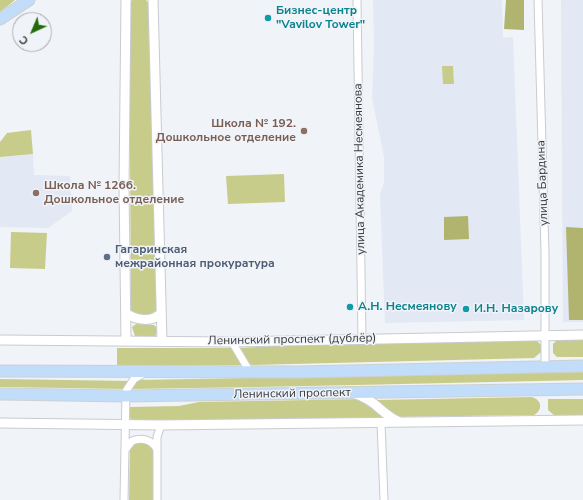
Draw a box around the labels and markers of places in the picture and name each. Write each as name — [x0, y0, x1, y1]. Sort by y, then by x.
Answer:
place label: Бизнес-центр "Vavilov Tower" — [276, 4, 365, 32]
marker: Бизнес-центр "Vavilov Tower" — [263, 13, 273, 23]
place label: Школа № 192. Дошкольное отделение — [156, 117, 296, 145]
marker: Школа № 192. Дошкольное отделение — [299, 126, 309, 136]
place label: Школа № 1266. Дошкольное отделение — [44, 179, 184, 207]
marker: Школа № 1266. Дошкольное отделение — [31, 188, 41, 198]
place label: Гагаринская межрайонная прокуратура — [115, 243, 275, 271]
marker: Гагаринская межрайонная прокуратура — [102, 252, 112, 262]
place label: А.Н. Несмеянову — [358, 300, 457, 314]
marker: А.Н. Несмеянову — [345, 302, 355, 312]
place label: И.Н. Назарову — [474, 302, 558, 316]
marker: И.Н. Назарову — [461, 304, 471, 314]

